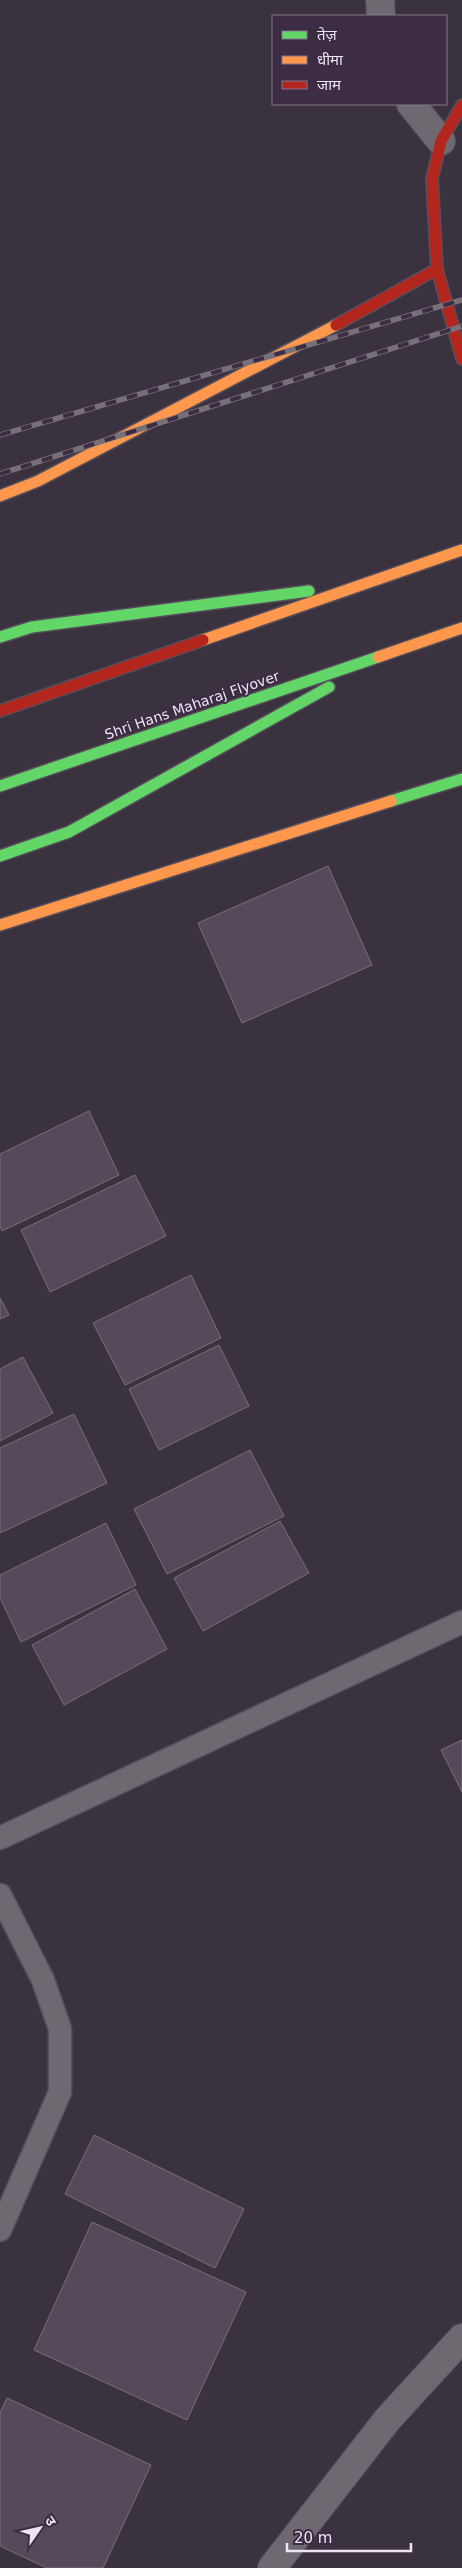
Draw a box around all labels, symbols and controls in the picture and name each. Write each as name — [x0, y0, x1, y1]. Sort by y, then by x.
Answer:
legend — [272, 15, 447, 105]
text: तेज़ — [317, 26, 338, 44]
text: धीमा — [317, 51, 344, 69]
text: जाम — [317, 76, 342, 94]
street label: Shri Hans Maharaj Flyover — [102, 667, 282, 742]
north arrow — [15, 2503, 65, 2553]
text: उ — [42, 2513, 60, 2529]
scale bar — [287, 2520, 411, 2552]
text: 20 m — [294, 2529, 332, 2547]

